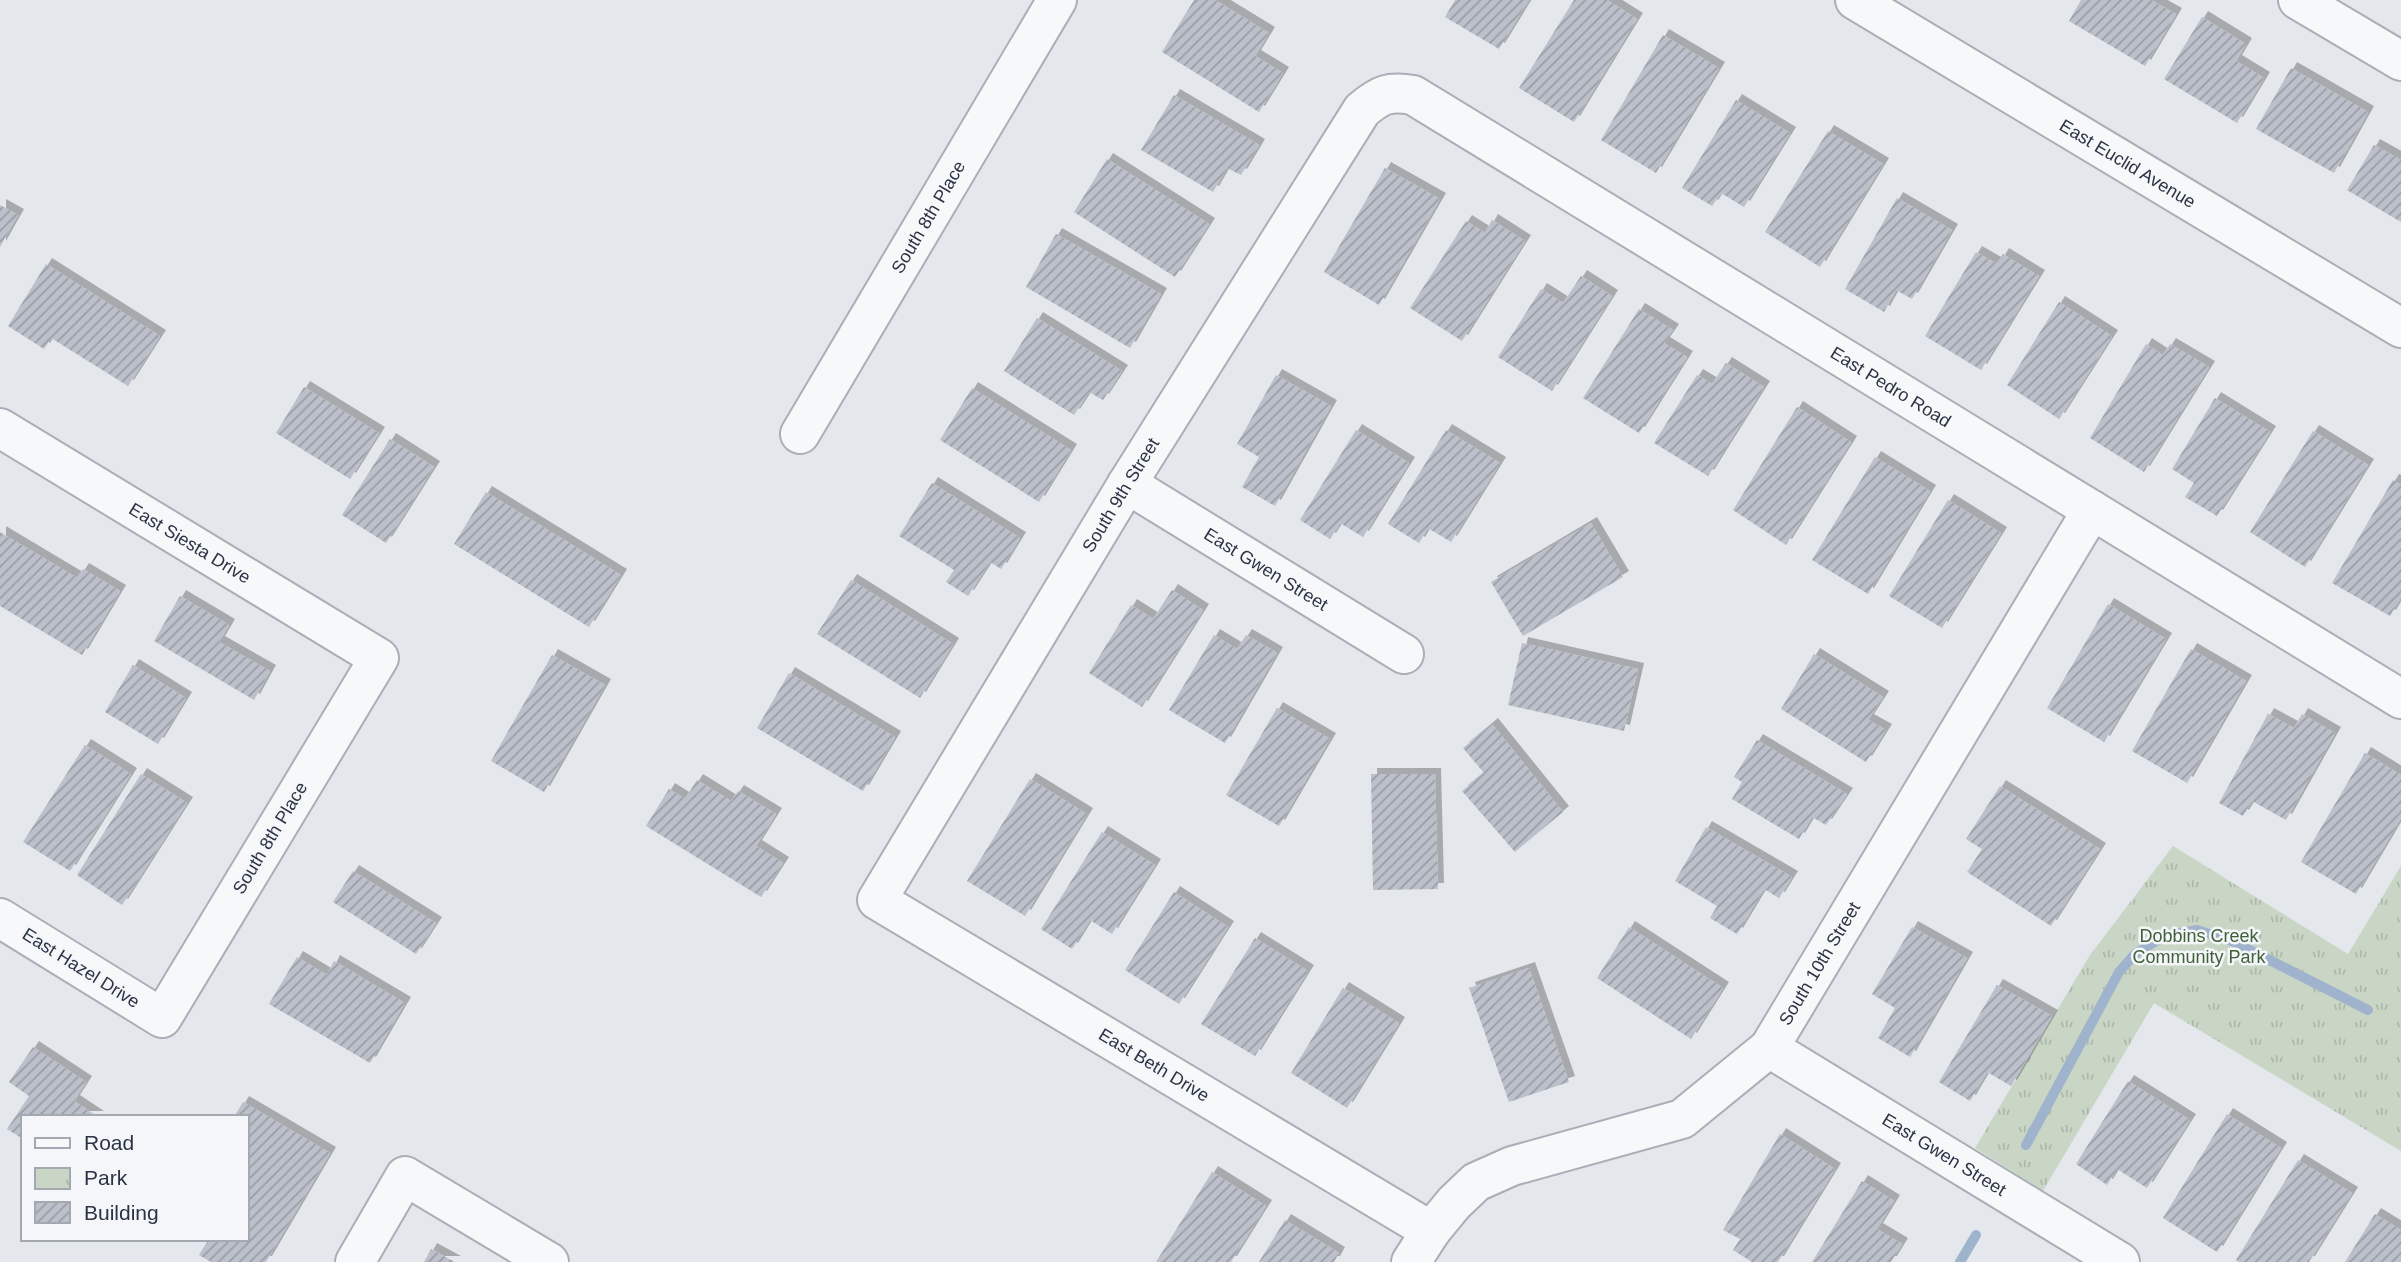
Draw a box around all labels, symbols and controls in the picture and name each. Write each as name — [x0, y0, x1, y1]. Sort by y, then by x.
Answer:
street label: East Euclid Avenue — [2056, 115, 2199, 212]
street label: South 8th Place — [887, 157, 969, 277]
street label: East Pedro Road — [1827, 343, 1954, 431]
street label: South 9th Street — [1078, 434, 1163, 556]
street label: East Siesta Drive — [126, 499, 254, 588]
street label: East Gwen Street — [1201, 524, 1331, 615]
street label: South 8th Place — [229, 778, 311, 898]
street label: South 10th Street — [1775, 898, 1864, 1029]
street label: East Hazel Drive — [19, 924, 143, 1012]
park label: Dobbins Creek Community Park — [2132, 926, 2267, 967]
street label: East Beth Drive — [1095, 1024, 1213, 1106]
street label: East Gwen Street — [1879, 1109, 2010, 1200]
legend — [21, 1115, 248, 1241]
text: Road — [84, 1131, 134, 1154]
text: Park — [84, 1166, 128, 1189]
text: Building — [84, 1201, 159, 1224]

